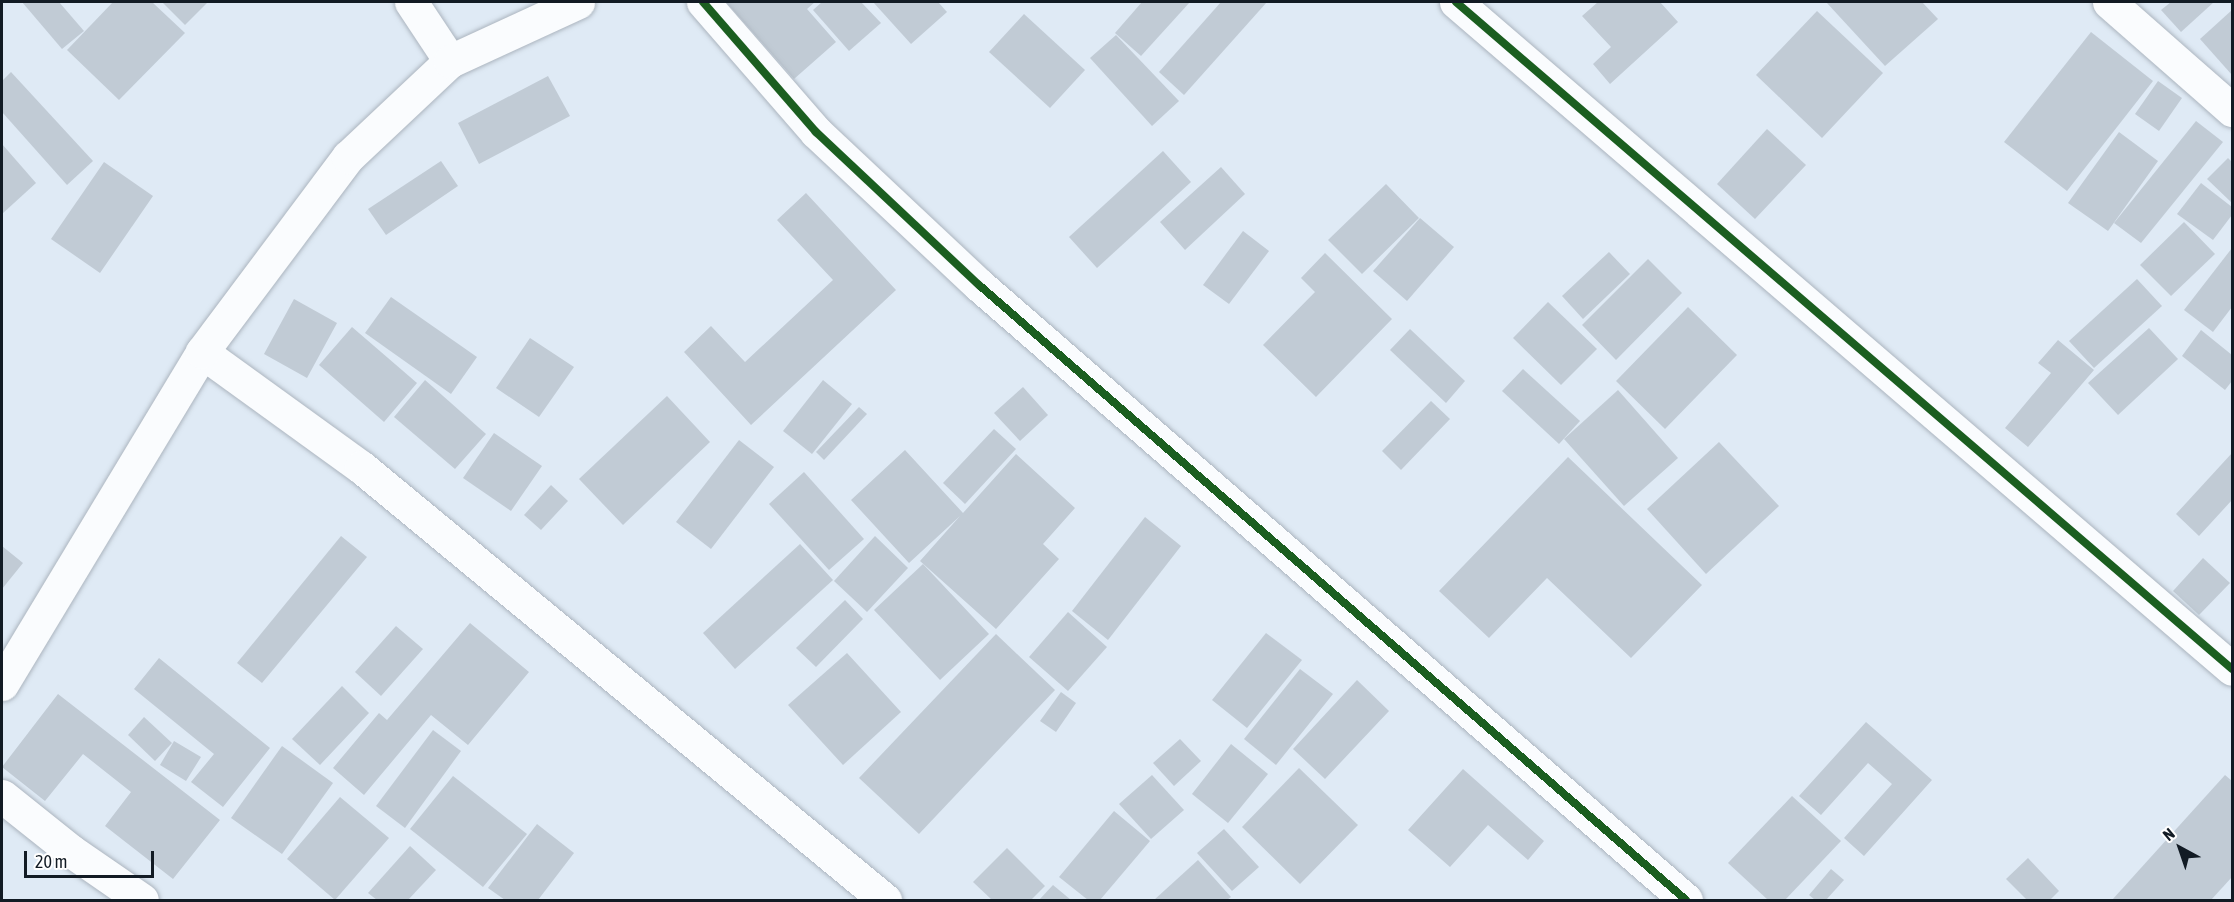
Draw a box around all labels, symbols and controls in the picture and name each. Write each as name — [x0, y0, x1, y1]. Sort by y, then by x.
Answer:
north arrow — [2150, 818, 2210, 878]
text: N — [2159, 824, 2178, 844]
scale bar — [27, 839, 158, 877]
text: 20 m — [35, 851, 67, 872]

